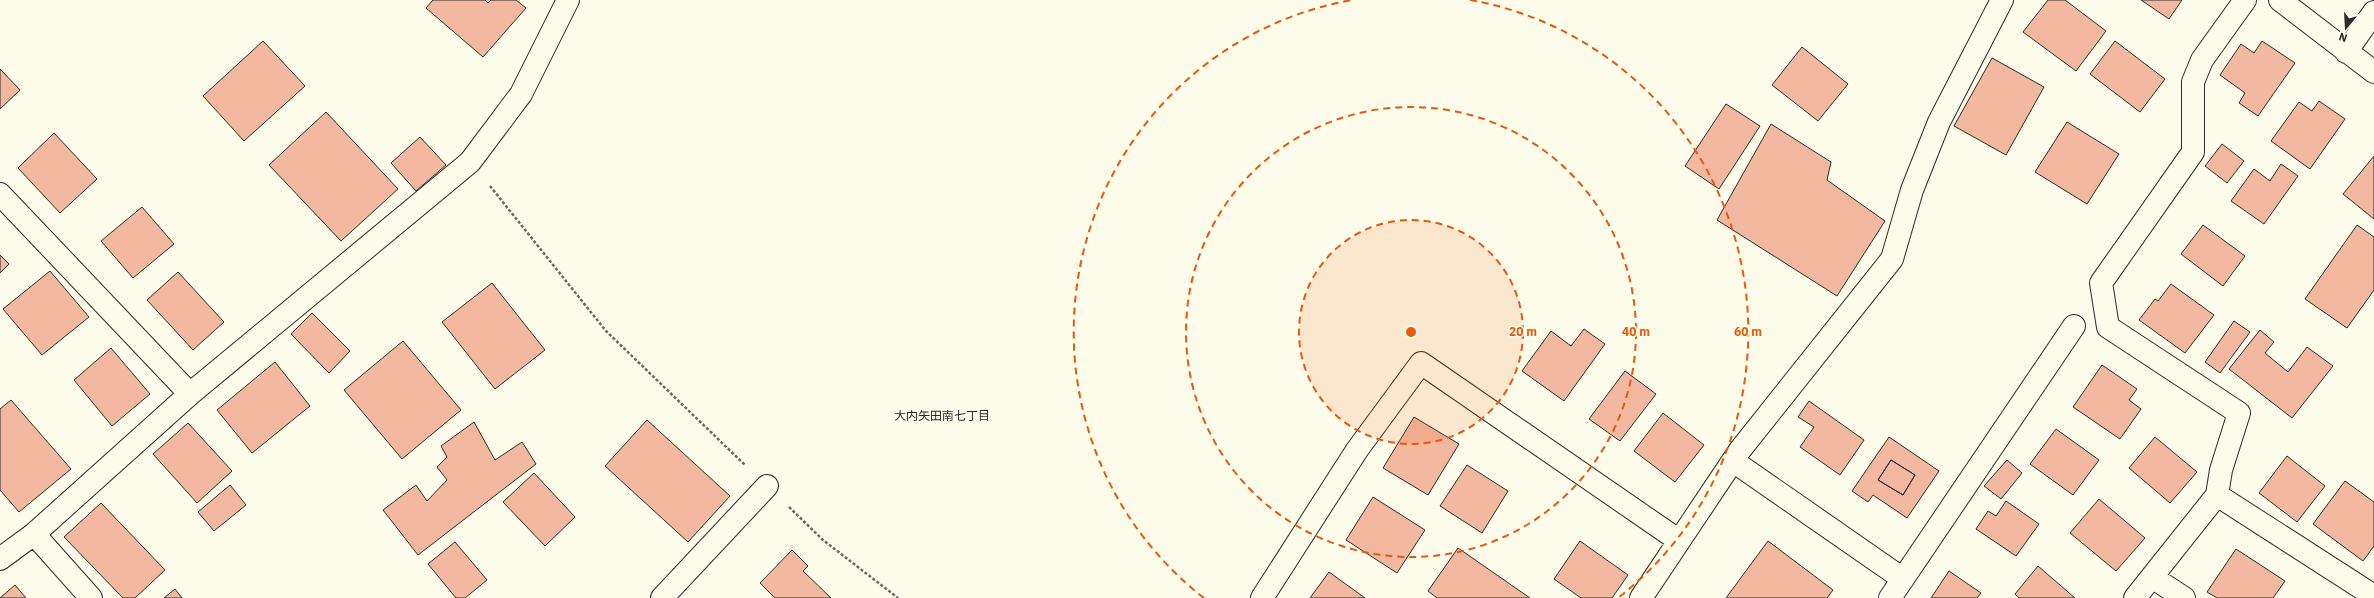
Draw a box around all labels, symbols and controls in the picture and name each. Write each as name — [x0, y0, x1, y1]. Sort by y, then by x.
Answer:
north arrow — [2326, 8, 2366, 48]
text: N — [2337, 30, 2349, 45]
text: 20 m — [1509, 324, 1537, 339]
text: 40 m — [1622, 324, 1650, 339]
text: 60 m — [1734, 324, 1762, 339]
centre of rings — [1404, 325, 1418, 339]
district label: 大内矢田南七丁目 — [894, 408, 990, 423]

